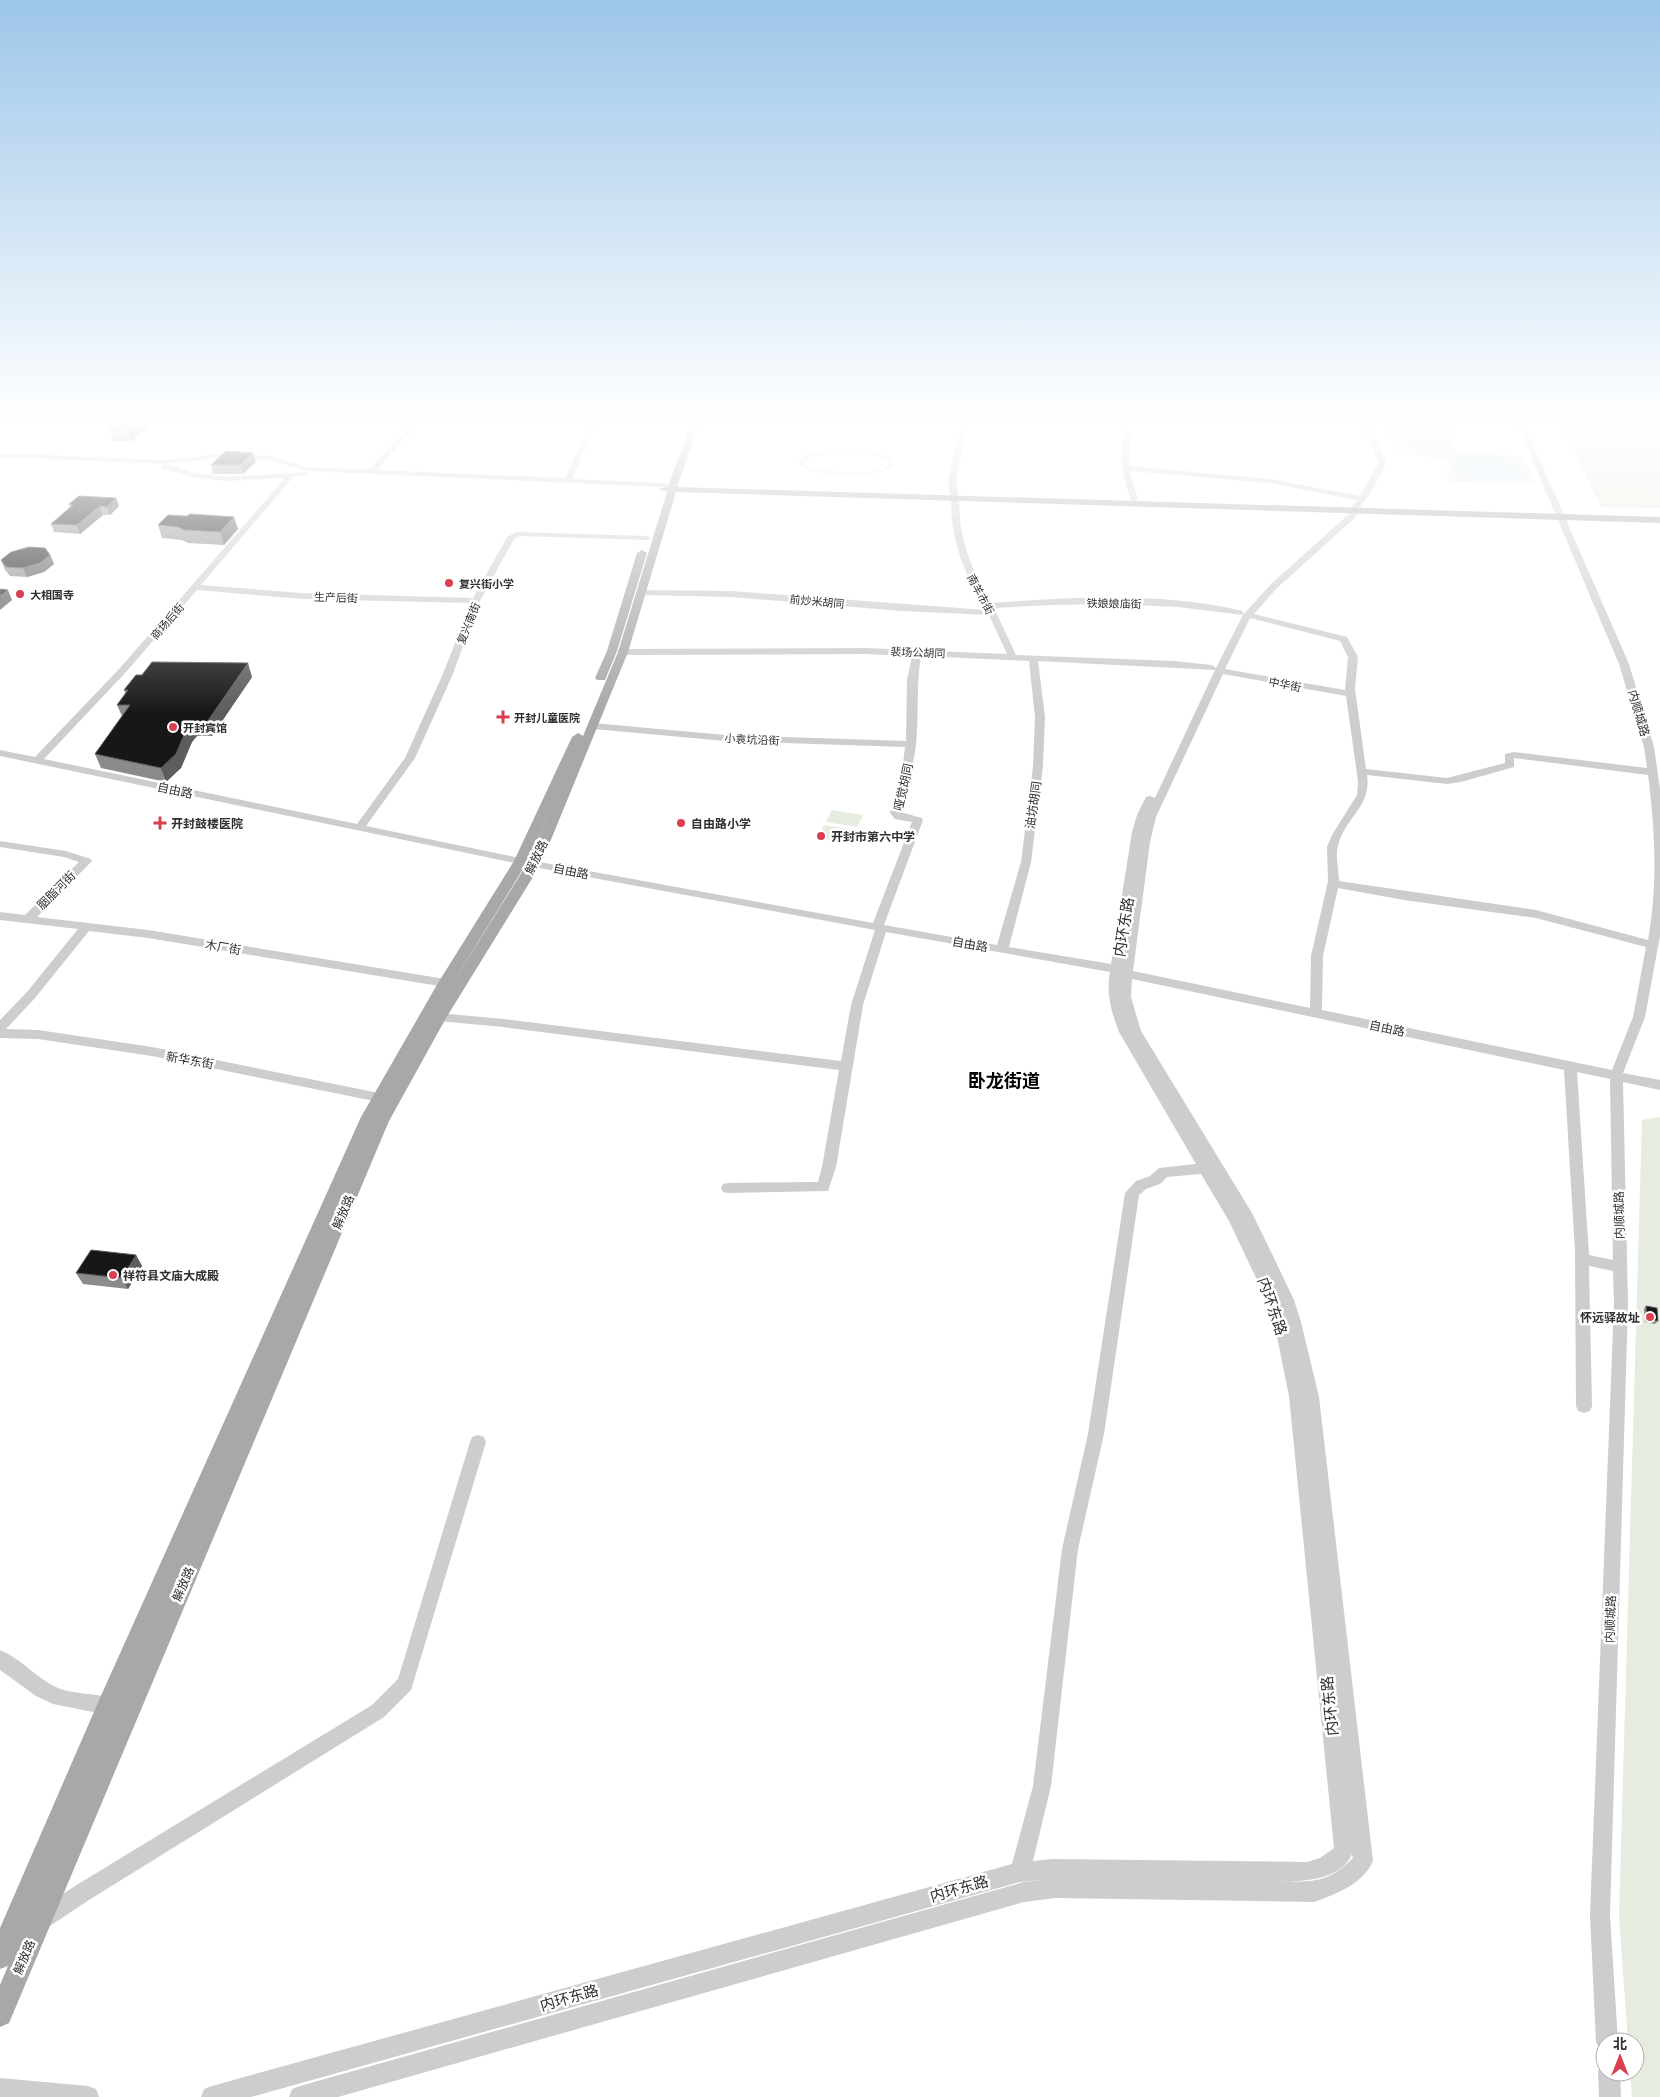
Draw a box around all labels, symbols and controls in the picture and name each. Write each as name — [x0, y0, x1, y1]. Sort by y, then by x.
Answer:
street label: 南羊市街 — [965, 572, 997, 616]
marker: 复兴街小学 — [443, 577, 455, 589]
place label: 复兴街小学 — [459, 577, 514, 590]
marker: 大相国寺 — [14, 588, 26, 600]
place label: 大相国寺 — [30, 588, 74, 601]
street label: 生产后街 — [314, 590, 358, 604]
street label: 前炒米胡同 — [789, 592, 845, 610]
street label: 铁娘娘庙街 — [1086, 596, 1142, 610]
street label: 商场后街 — [148, 600, 186, 642]
street label: 复兴南街 — [454, 600, 482, 646]
street label: 裴场公胡同 — [890, 645, 946, 659]
street label: 中华街 — [1268, 674, 1302, 694]
street label: 内顺城路 — [1625, 688, 1653, 738]
marker: 开封儿童医院 — [496, 710, 510, 724]
place label: 开封儿童医院 — [514, 711, 580, 724]
marker: 开封宾馆 — [167, 721, 179, 733]
place label: 开封宾馆 — [183, 721, 227, 734]
street label: 小袁坑沿街 — [724, 731, 780, 747]
street label: 哑觉胡同 — [890, 762, 916, 812]
street label: 自由路 — [156, 779, 194, 801]
street label: 油坊胡同 — [1022, 780, 1044, 830]
marker: 开封鼓楼医院 — [153, 816, 167, 830]
place label: 开封鼓楼医院 — [171, 816, 243, 831]
place label: 自由路小学 — [691, 816, 751, 831]
marker: 自由路小学 — [675, 817, 687, 829]
place label: 开封市第六中学 — [831, 829, 915, 844]
marker: 开封市第六中学 — [815, 830, 827, 842]
street label: 解放路 — [521, 838, 551, 876]
street label: 自由路 — [552, 860, 590, 882]
street label: 胭脂河街 — [34, 868, 78, 912]
street label: 内环东路 — [1109, 896, 1137, 958]
street label: 自由路 — [951, 933, 989, 955]
street label: 木厂街 — [204, 936, 242, 958]
street label: 自由路 — [1368, 1017, 1406, 1039]
street label: 新华东街 — [165, 1048, 215, 1072]
district label: 卧龙街道 — [968, 1069, 1040, 1091]
street label: 内顺城路 — [1611, 1191, 1627, 1239]
street label: 解放路 — [329, 1192, 357, 1232]
place label: 祥符县文庙大成殿 — [123, 1268, 219, 1283]
marker: 祥符县文庙大成殿 — [107, 1269, 119, 1281]
street label: 内环东路 — [1255, 1275, 1291, 1337]
place label: 怀远驿故址 — [1580, 1310, 1640, 1325]
marker: 怀远驿故址 — [1644, 1311, 1656, 1323]
street label: 解放路 — [169, 1564, 197, 1604]
street label: 内顺城路 — [1602, 1595, 1618, 1643]
street label: 内环东路 — [1317, 1675, 1341, 1737]
street label: 内环东路 — [928, 1871, 990, 1905]
street label: 解放路 — [10, 1937, 38, 1977]
street label: 内环东路 — [538, 1980, 600, 2014]
north arrow — [1595, 2032, 1645, 2082]
text: 北 — [1613, 2035, 1627, 2052]

